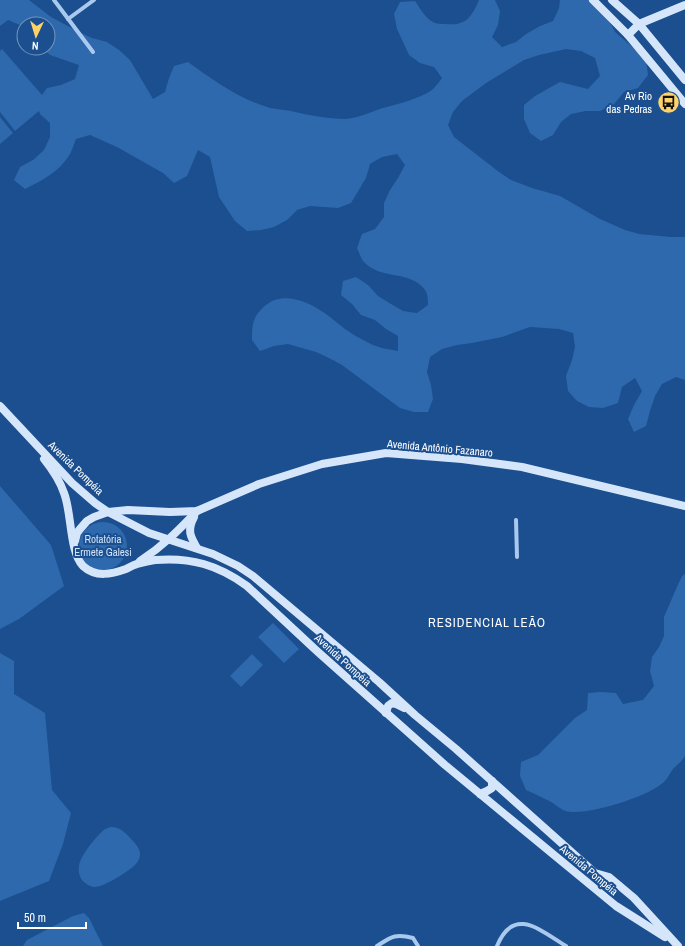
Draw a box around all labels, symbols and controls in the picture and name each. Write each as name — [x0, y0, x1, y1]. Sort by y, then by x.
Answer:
north arrow — [16, 16, 56, 56]
text: N — [32, 39, 39, 53]
place label: Av Rio das Pedras — [606, 89, 652, 116]
bus stop icon: Av Rio das Pedras — [655, 89, 681, 115]
street label: Avenida Antônio Fazanaro — [385, 436, 494, 460]
street label: Avenida Pompéia — [45, 437, 107, 498]
park label: Rotatória Ermete Galesi — [74, 532, 132, 559]
district label: RESIDENCIAL LEÃO — [428, 614, 546, 631]
street label: Avenida Pompéia — [311, 630, 374, 689]
street label: Avenida Pompéia — [556, 841, 621, 898]
scale bar — [18, 904, 86, 930]
text: 50 m — [24, 910, 46, 926]

